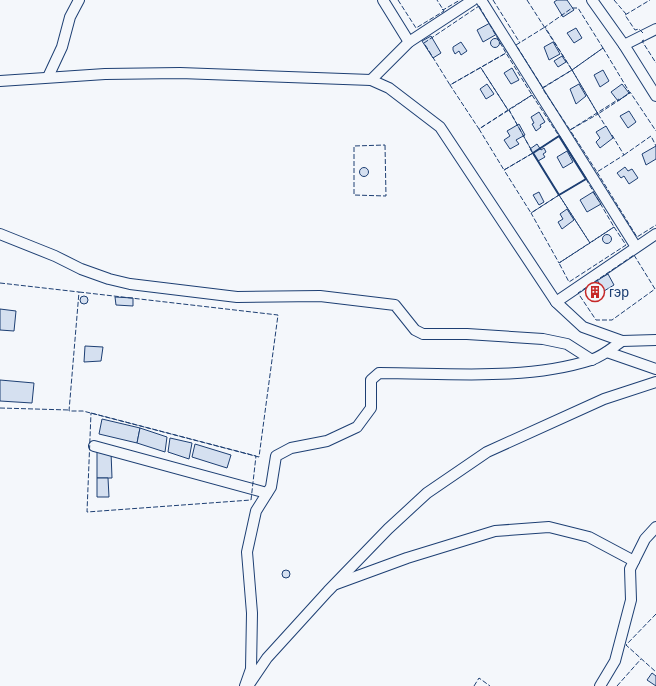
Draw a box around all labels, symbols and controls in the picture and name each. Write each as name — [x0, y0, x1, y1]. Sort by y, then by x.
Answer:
building icon: гэр — [584, 281, 606, 303]
place label: гэр — [609, 283, 629, 300]

